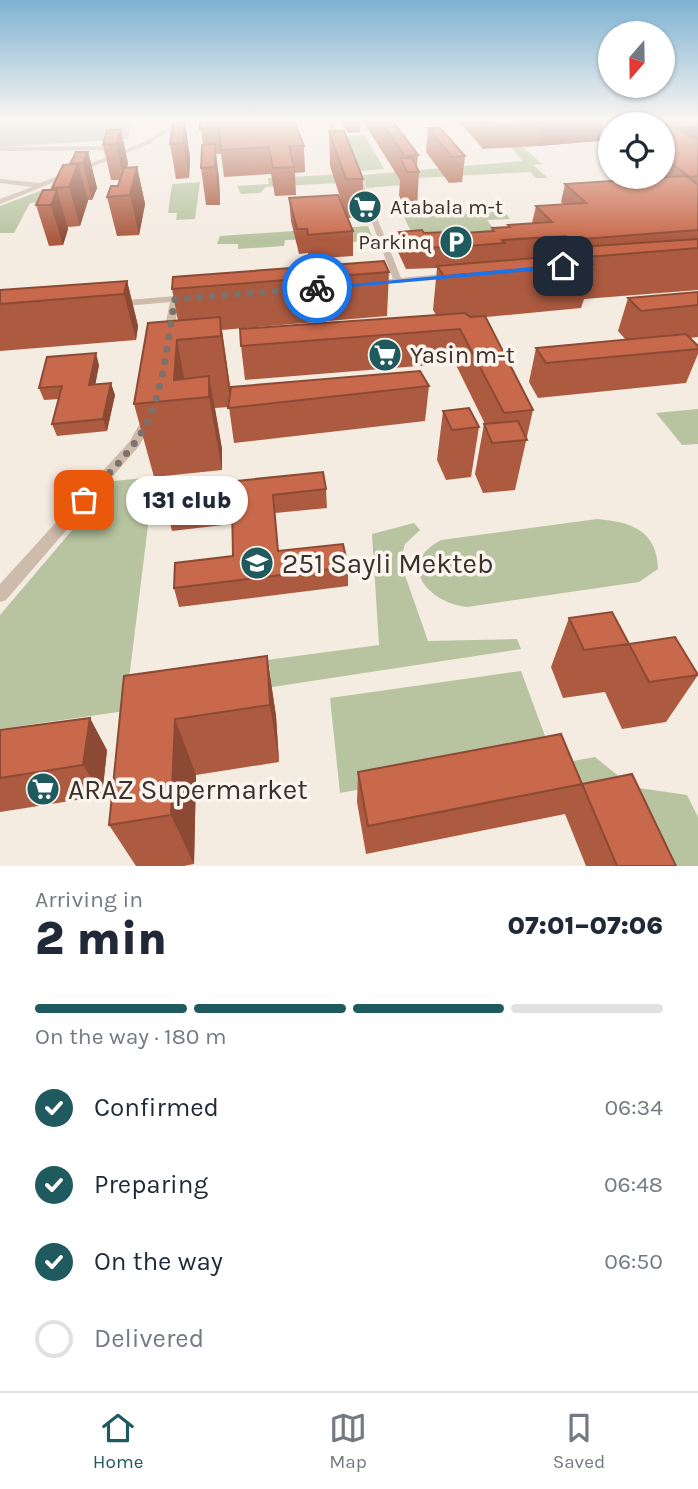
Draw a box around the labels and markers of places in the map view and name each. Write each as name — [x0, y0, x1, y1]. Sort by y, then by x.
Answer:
supermarket icon: Atabala m-t — [346, 188, 384, 226]
place label: Atabala m-t — [390, 195, 503, 219]
parking icon: Parkinq — [437, 223, 475, 261]
place label: Parkinq — [358, 230, 432, 254]
pin — [533, 236, 593, 296]
supermarket icon: Yasin m-t — [366, 336, 404, 374]
place label: Yasin m-t — [410, 341, 515, 369]
pin — [54, 470, 114, 530]
callout: 131 club — [126, 476, 248, 524]
school or university icon: 251 Sayli Mekteb — [238, 544, 276, 582]
place label: 251 Sayli Mekteb — [282, 547, 494, 580]
supermarket icon: ARAZ Supermarket — [24, 770, 62, 808]
place label: ARAZ Supermarket — [68, 773, 308, 806]

